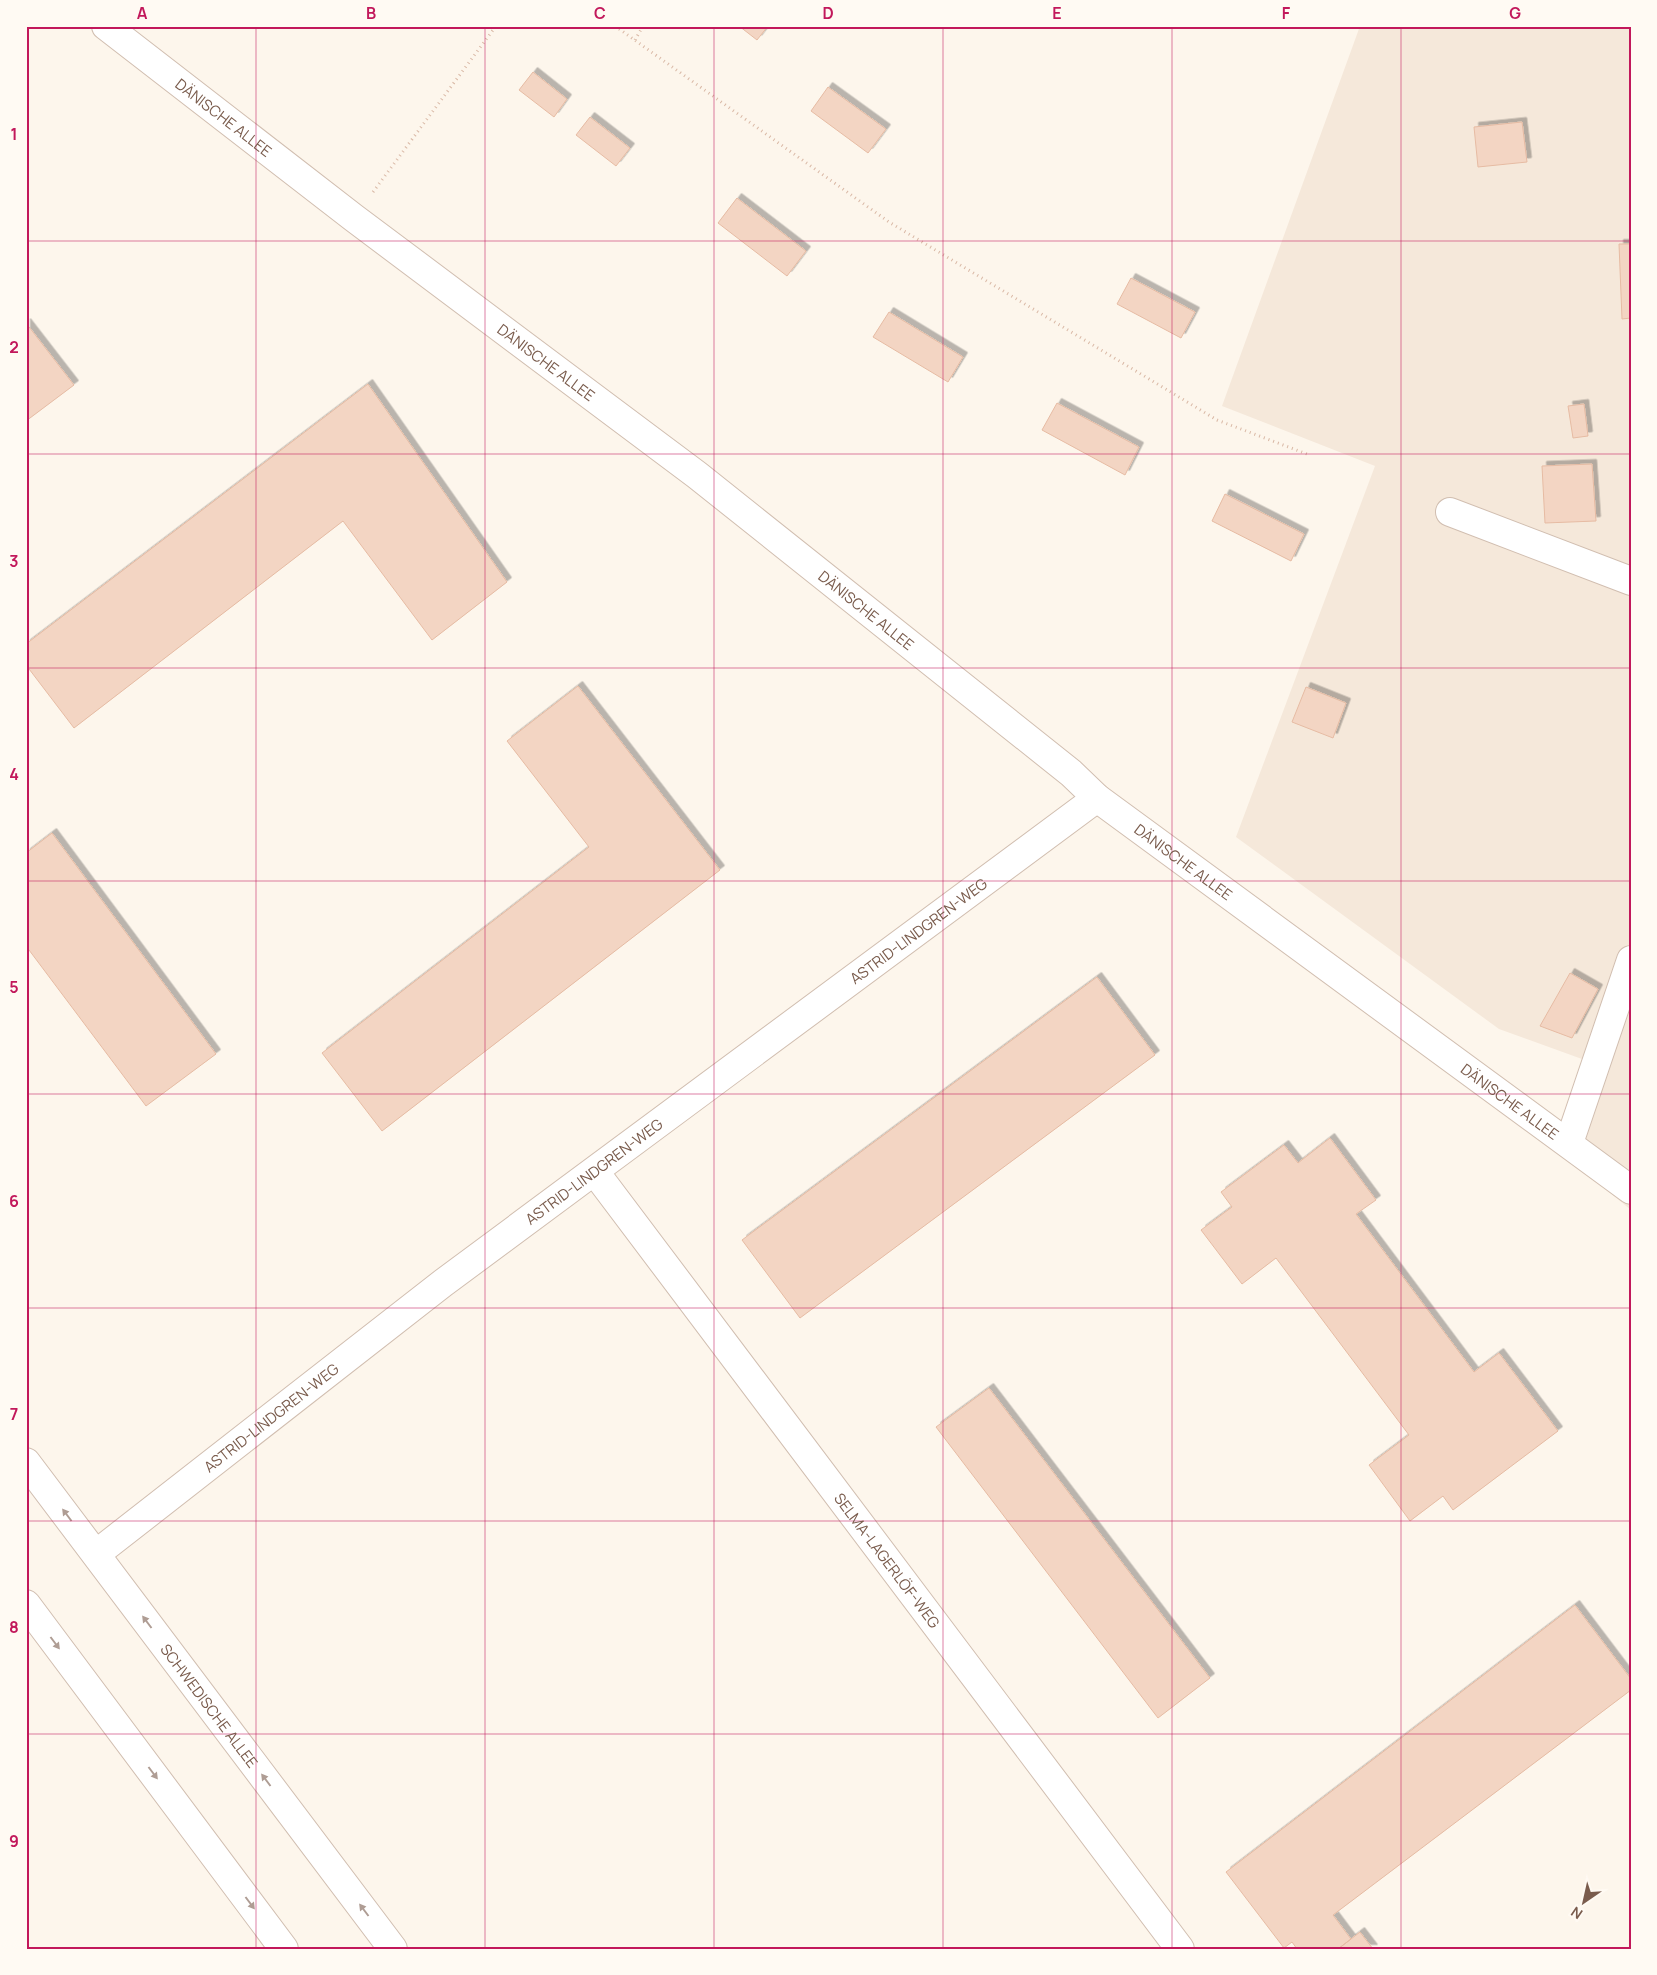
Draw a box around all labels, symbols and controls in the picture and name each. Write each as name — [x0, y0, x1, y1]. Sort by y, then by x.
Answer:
text: A — [137, 2, 148, 24]
text: B — [366, 2, 376, 24]
text: C — [594, 2, 606, 24]
text: D — [822, 2, 834, 24]
text: E — [1052, 2, 1062, 24]
text: F — [1282, 2, 1291, 24]
text: G — [1509, 2, 1521, 24]
street label: DÄNISCHE ALLEE — [171, 73, 276, 161]
text: 1 — [10, 123, 18, 145]
street label: DÄNISCHE ALLEE — [493, 319, 599, 406]
text: 2 — [9, 336, 19, 358]
text: 3 — [9, 550, 19, 572]
street label: DÄNISCHE ALLEE — [814, 565, 919, 655]
text: 4 — [9, 763, 19, 785]
street label: DÄNISCHE ALLEE — [1130, 819, 1237, 905]
street label: ASTRID-LINDGREN-WEG — [845, 872, 992, 988]
text: 5 — [9, 976, 19, 998]
street label: DÄNISCHE ALLEE — [1457, 1058, 1563, 1144]
street label: ASTRID-LINDGREN-WEG — [521, 1113, 667, 1229]
text: 6 — [9, 1190, 19, 1212]
street label: ASTRID-LINDGREN-WEG — [199, 1358, 343, 1477]
text: 7 — [10, 1403, 18, 1425]
street label: SELMA-LAGERLÖF-WEG — [830, 1488, 945, 1633]
one-way arrow — [61, 1509, 72, 1522]
one-way arrow — [142, 1615, 152, 1629]
text: 8 — [9, 1616, 19, 1638]
one-way arrow — [50, 1636, 61, 1649]
street label: SCHWEDISCHE ALLEE — [156, 1639, 263, 1772]
one-way arrow — [147, 1766, 158, 1779]
one-way arrow — [261, 1773, 271, 1787]
text: 9 — [9, 1830, 19, 1852]
north arrow — [1560, 1878, 1610, 1928]
one-way arrow — [245, 1896, 255, 1910]
text: N — [1567, 1903, 1586, 1924]
one-way arrow — [358, 1904, 369, 1917]

